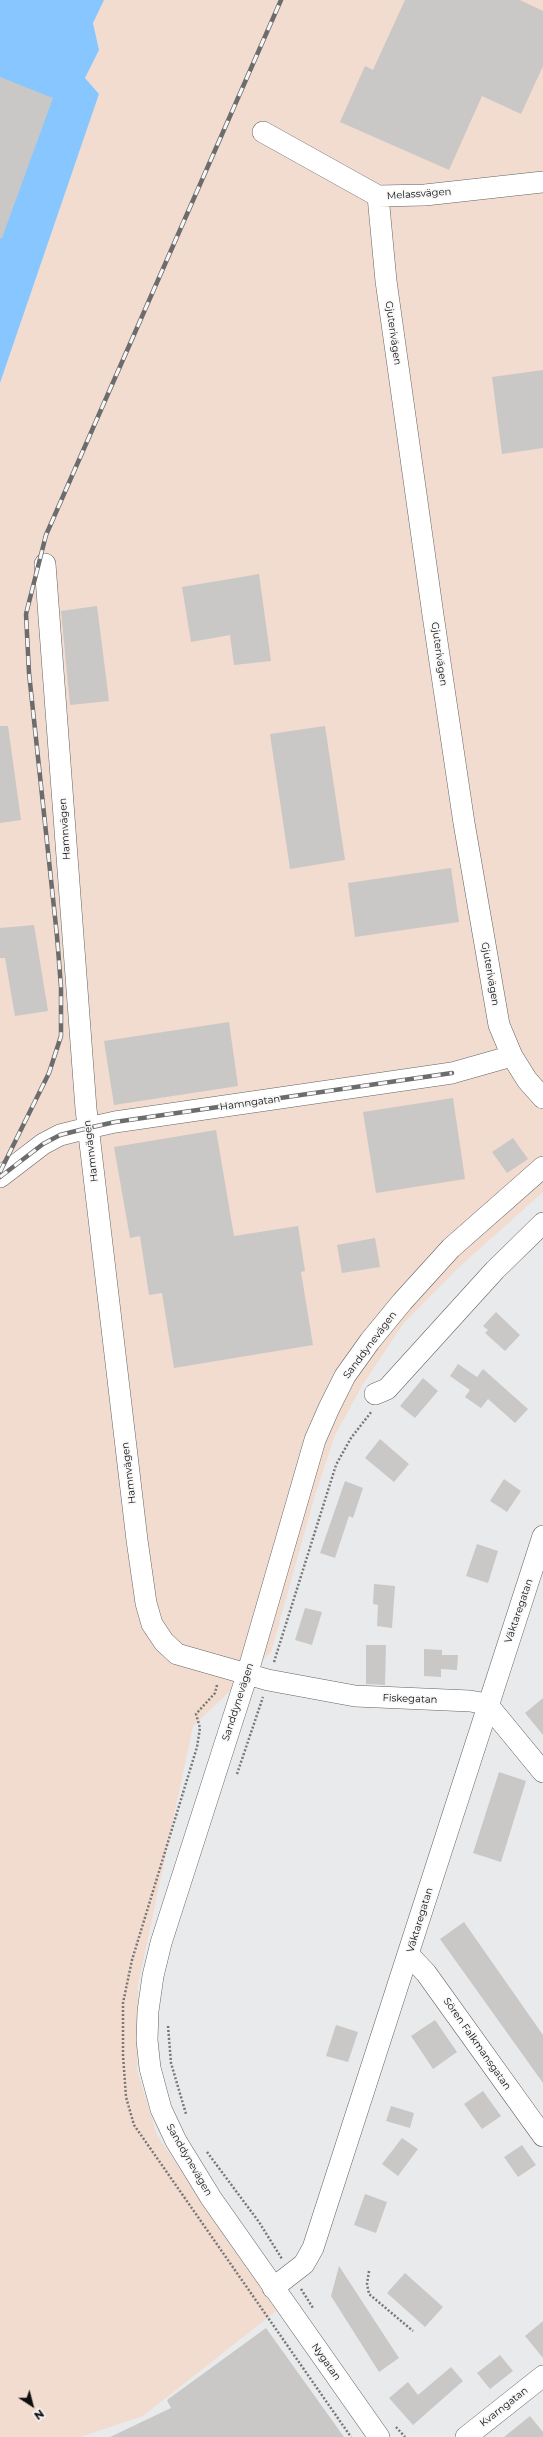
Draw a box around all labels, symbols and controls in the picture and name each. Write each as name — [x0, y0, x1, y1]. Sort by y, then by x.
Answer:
street label: Melassvägen — [386, 186, 452, 202]
street label: Gjuterivägen — [383, 300, 403, 366]
street label: Gjuterivägen — [429, 621, 449, 687]
street label: Hamnvägen — [57, 798, 73, 860]
street label: Gjuterivägen — [478, 941, 502, 1007]
street label: Hamngatan — [219, 1093, 281, 1113]
street label: Hamnvägen — [81, 1119, 101, 1183]
street label: Sanddynevägen — [341, 1309, 399, 1381]
street label: Hamnvägen — [119, 1441, 139, 1505]
street label: Väktaregatan — [502, 1577, 536, 1645]
street label: Sanddynevägen — [220, 1662, 256, 1742]
street label: Fiskegatan — [382, 1692, 438, 1706]
street label: Väktaregatan — [404, 1886, 436, 1954]
street label: Sören Falkmansgatan — [441, 1996, 513, 2092]
street label: Sanddynevägen — [163, 2122, 215, 2198]
street label: Nygatan — [309, 2341, 343, 2383]
street label: Kvarngatan — [478, 2384, 530, 2430]
north arrow — [12, 2385, 52, 2425]
text: N — [31, 2406, 47, 2423]

